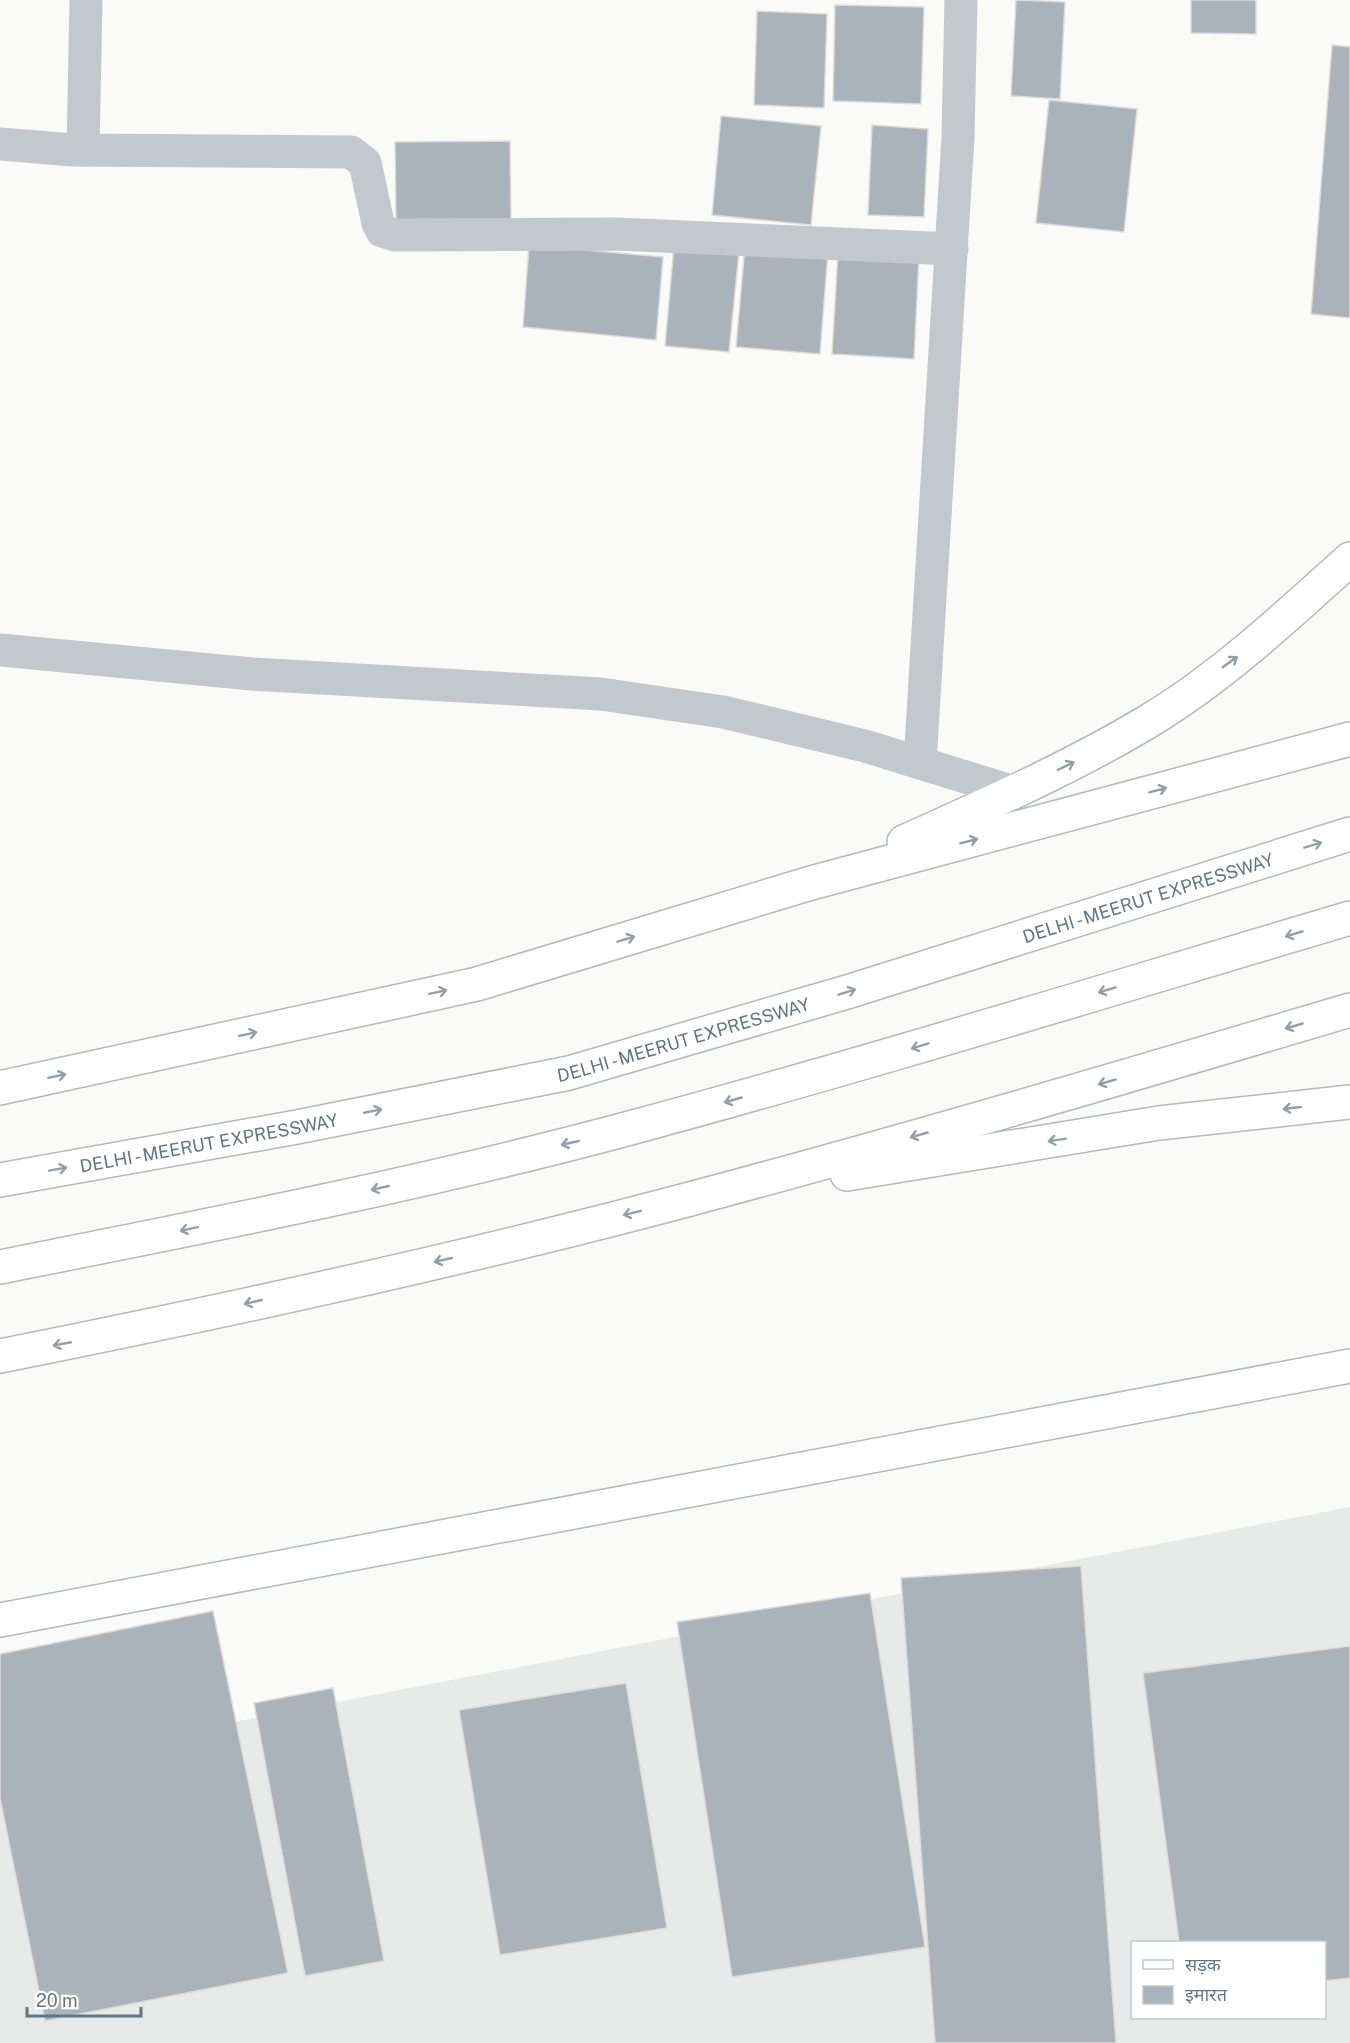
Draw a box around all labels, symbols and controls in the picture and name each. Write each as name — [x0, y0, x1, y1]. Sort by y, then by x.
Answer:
one-way arrow — [1222, 656, 1238, 668]
one-way arrow — [1057, 760, 1075, 772]
one-way arrow — [1148, 784, 1167, 795]
one-way arrow — [959, 834, 978, 846]
one-way arrow — [1303, 839, 1322, 850]
street label: DELHI - MEERUT EXPRESSWAY — [1020, 848, 1276, 947]
one-way arrow — [1285, 929, 1304, 940]
one-way arrow — [616, 933, 635, 944]
one-way arrow — [1098, 985, 1117, 996]
one-way arrow — [428, 986, 447, 998]
one-way arrow — [837, 986, 856, 997]
street label: DELHI - MEERUT EXPRESSWAY — [555, 993, 812, 1086]
one-way arrow — [1285, 1021, 1304, 1032]
one-way arrow — [237, 1028, 257, 1039]
one-way arrow — [911, 1041, 930, 1052]
one-way arrow — [47, 1070, 66, 1081]
one-way arrow — [1098, 1077, 1117, 1088]
one-way arrow — [724, 1094, 743, 1106]
one-way arrow — [1282, 1103, 1302, 1114]
one-way arrow — [363, 1105, 383, 1116]
street label: DELHI - MEERUT EXPRESSWAY — [78, 1109, 340, 1176]
one-way arrow — [910, 1129, 929, 1141]
one-way arrow — [1048, 1134, 1067, 1145]
one-way arrow — [561, 1138, 580, 1149]
one-way arrow — [47, 1163, 67, 1174]
one-way arrow — [371, 1183, 390, 1195]
one-way arrow — [623, 1208, 642, 1220]
one-way arrow — [180, 1224, 200, 1235]
one-way arrow — [434, 1255, 453, 1266]
one-way arrow — [244, 1297, 263, 1309]
one-way arrow — [53, 1339, 73, 1350]
legend — [1131, 1941, 1326, 2019]
text: सड़क — [1185, 1954, 1222, 1975]
scale bar — [27, 1980, 141, 2018]
text: इमारत — [1185, 1984, 1228, 2005]
text: 20 m — [36, 1990, 78, 2011]

